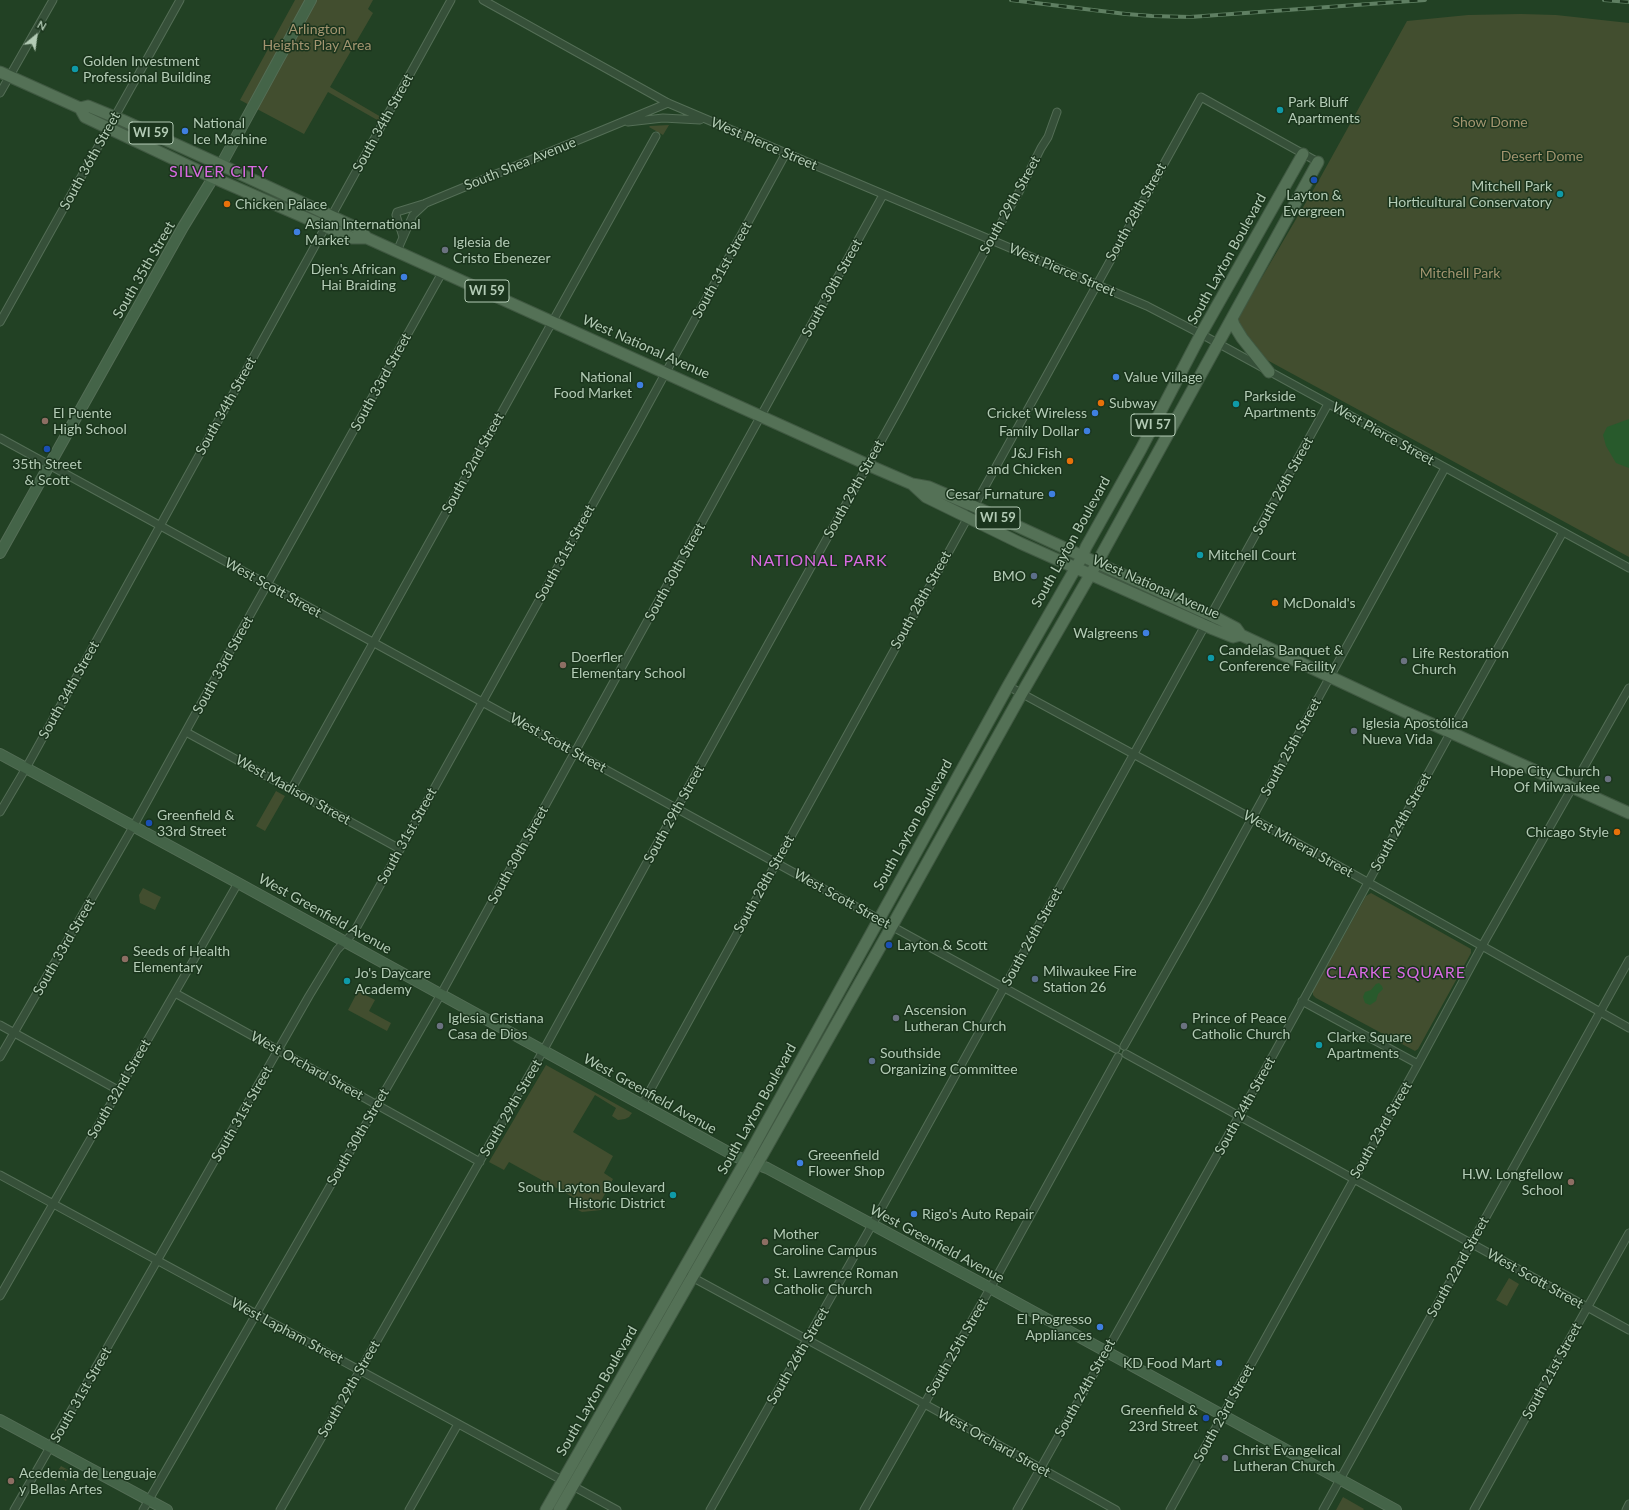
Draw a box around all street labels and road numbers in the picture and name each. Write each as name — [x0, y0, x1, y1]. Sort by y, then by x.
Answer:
street label: South 34th Street — [349, 71, 417, 175]
street label: South 36th Street — [56, 109, 124, 213]
street label: West Pierce Street — [708, 114, 820, 174]
road number: WI 59 — [129, 122, 173, 144]
street label: South Shea Avenue — [462, 134, 578, 194]
street label: South 29th Street — [976, 153, 1044, 257]
street label: South 28th Street — [1102, 160, 1170, 264]
street label: South Layton Boulevard — [1184, 191, 1270, 327]
street label: South 35th Street — [109, 219, 179, 321]
street label: South 31st Street — [689, 219, 755, 321]
street label: South 30th Street — [798, 236, 866, 340]
street label: West Pierce Street — [1006, 240, 1118, 300]
road number: WI 59 — [465, 280, 509, 302]
street label: West National Avenue — [580, 311, 712, 383]
street label: South 33rd Street — [347, 330, 415, 434]
street label: South 34th Street — [192, 354, 260, 458]
street label: West Pierce Street — [1329, 399, 1437, 469]
street label: South 32nd Street — [438, 410, 508, 516]
road number: WI 57 — [1131, 414, 1175, 436]
street label: South 26th Street — [1249, 434, 1317, 538]
street label: South 29th Street — [820, 437, 888, 541]
street label: South Layton Boulevard — [1028, 474, 1114, 610]
street label: South 31st Street — [532, 502, 598, 604]
road number: WI 59 — [976, 507, 1020, 529]
street label: South 30th Street — [641, 520, 709, 624]
street label: South 28th Street — [887, 548, 955, 652]
street label: West National Avenue — [1090, 551, 1222, 623]
street label: West Scott Street — [222, 555, 324, 621]
street label: South 33rd Street — [189, 613, 257, 717]
street label: South 34th Street — [35, 638, 103, 742]
street label: South 25th Street — [1257, 695, 1325, 799]
street label: West Scott Street — [507, 710, 609, 776]
street label: West Madison Street — [233, 751, 353, 829]
street label: South Layton Boulevard — [870, 757, 956, 893]
street label: South 29th Street — [640, 762, 708, 866]
street label: South 24th Street — [1367, 770, 1435, 874]
street label: South 31st Street — [374, 785, 440, 887]
street label: South 30th Street — [484, 803, 552, 907]
street label: West Mineral Street — [1240, 807, 1356, 881]
street label: South 28th Street — [730, 832, 798, 936]
street label: West Scott Street — [791, 866, 893, 932]
street label: West Greenfield Avenue — [255, 870, 395, 958]
street label: South 26th Street — [998, 885, 1066, 989]
street label: South 33rd Street — [29, 896, 99, 998]
street label: West Orchard Street — [248, 1028, 366, 1104]
street label: South 32nd Street — [84, 1036, 154, 1142]
street label: South Layton Boulevard — [714, 1041, 800, 1177]
street label: West Greenfield Avenue — [580, 1050, 720, 1138]
street label: South 24th Street — [1211, 1054, 1279, 1158]
street label: South 29th Street — [476, 1057, 546, 1159]
street label: South 31st Street — [208, 1063, 276, 1165]
street label: South 23rd Street — [1346, 1079, 1416, 1181]
street label: South 30th Street — [323, 1086, 393, 1188]
street label: West Greenfield Avenue — [867, 1201, 1007, 1287]
street label: South 22nd Street — [1423, 1214, 1493, 1320]
street label: West Scott Street — [1484, 1246, 1586, 1312]
street label: West Lapham Street — [228, 1294, 346, 1368]
street label: South 25th Street — [922, 1296, 992, 1398]
street label: South 26th Street — [763, 1305, 833, 1407]
street label: South 21st Street — [1519, 1320, 1585, 1422]
street label: South Layton Boulevard — [553, 1323, 641, 1459]
street label: South 24th Street — [1051, 1336, 1119, 1440]
street label: South 29th Street — [314, 1338, 384, 1440]
street label: South 31st Street — [47, 1344, 115, 1446]
street label: South 23rd Street — [1190, 1361, 1258, 1465]
street label: West Orchard Street — [935, 1405, 1053, 1481]

